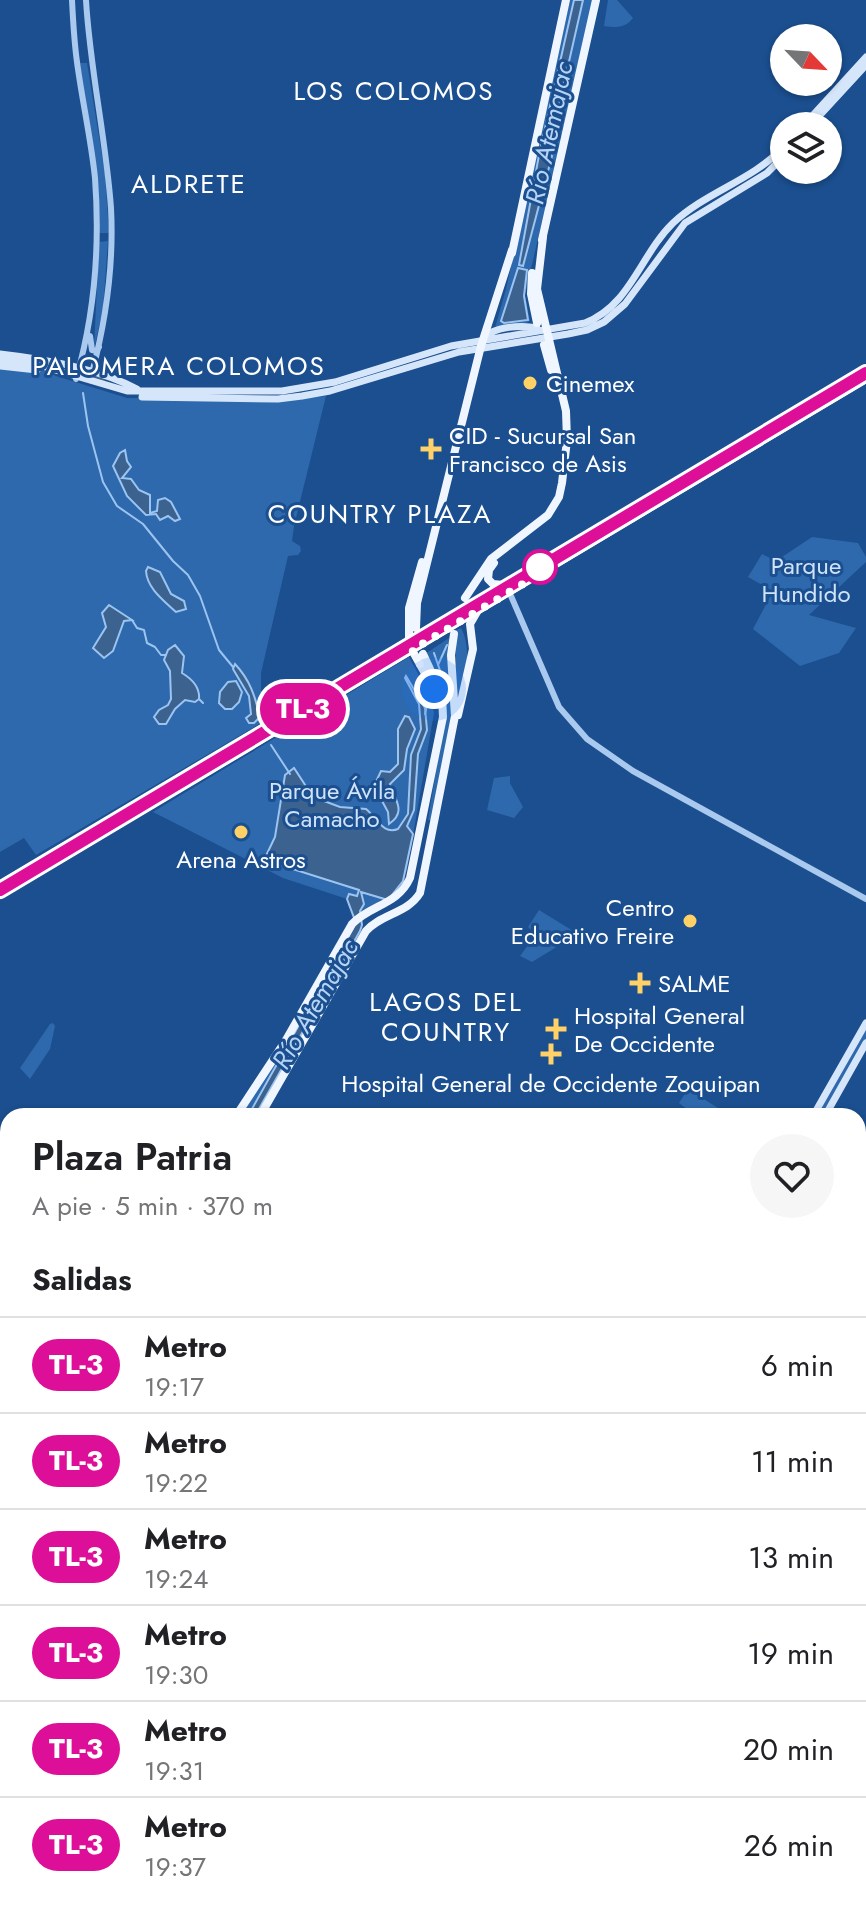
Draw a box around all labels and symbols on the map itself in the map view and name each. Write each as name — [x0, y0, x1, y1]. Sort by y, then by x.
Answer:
north arrow — [770, 24, 842, 96]
water label: Río Atemajac — [515, 57, 583, 208]
district label: LOS COLOMOS — [293, 72, 495, 110]
district label: ALDRETE — [131, 165, 247, 203]
district label: PALOMERA COLOMOS — [32, 347, 326, 385]
place label: Cinemex — [546, 366, 635, 401]
marker: Cinemex — [521, 374, 539, 392]
place label: CID - Sucursal San Francisco de Asis — [449, 418, 636, 481]
marker: CID - Sucursal San Francisco de Asis — [420, 438, 442, 460]
district label: COUNTRY PLAZA — [267, 495, 493, 533]
park label: Parque Hundido — [761, 548, 851, 611]
unlabelled marker — [523, 550, 557, 584]
your location — [414, 669, 454, 709]
line badge: TL-3 — [247, 683, 359, 735]
park label: Parque Ávila Camacho — [269, 773, 395, 836]
marker: Arena Astros — [232, 823, 250, 841]
place label: Arena Astros — [176, 842, 306, 877]
place label: Centro Educativo Freire — [511, 890, 674, 953]
marker: Centro Educativo Freire — [681, 912, 699, 930]
water label: Río Atemajac — [262, 931, 368, 1076]
place label: SALME — [658, 966, 730, 1001]
marker: SALME — [629, 972, 651, 994]
district label: LAGOS DEL COUNTRY — [369, 983, 523, 1051]
place label: Hospital General De Occidente — [574, 998, 745, 1061]
marker: Hospital General De Occidente — [545, 1018, 567, 1040]
marker: Hospital General de Occidente Zoquipan — [540, 1043, 562, 1065]
place label: Hospital General de Occidente Zoquipan — [341, 1066, 761, 1101]

